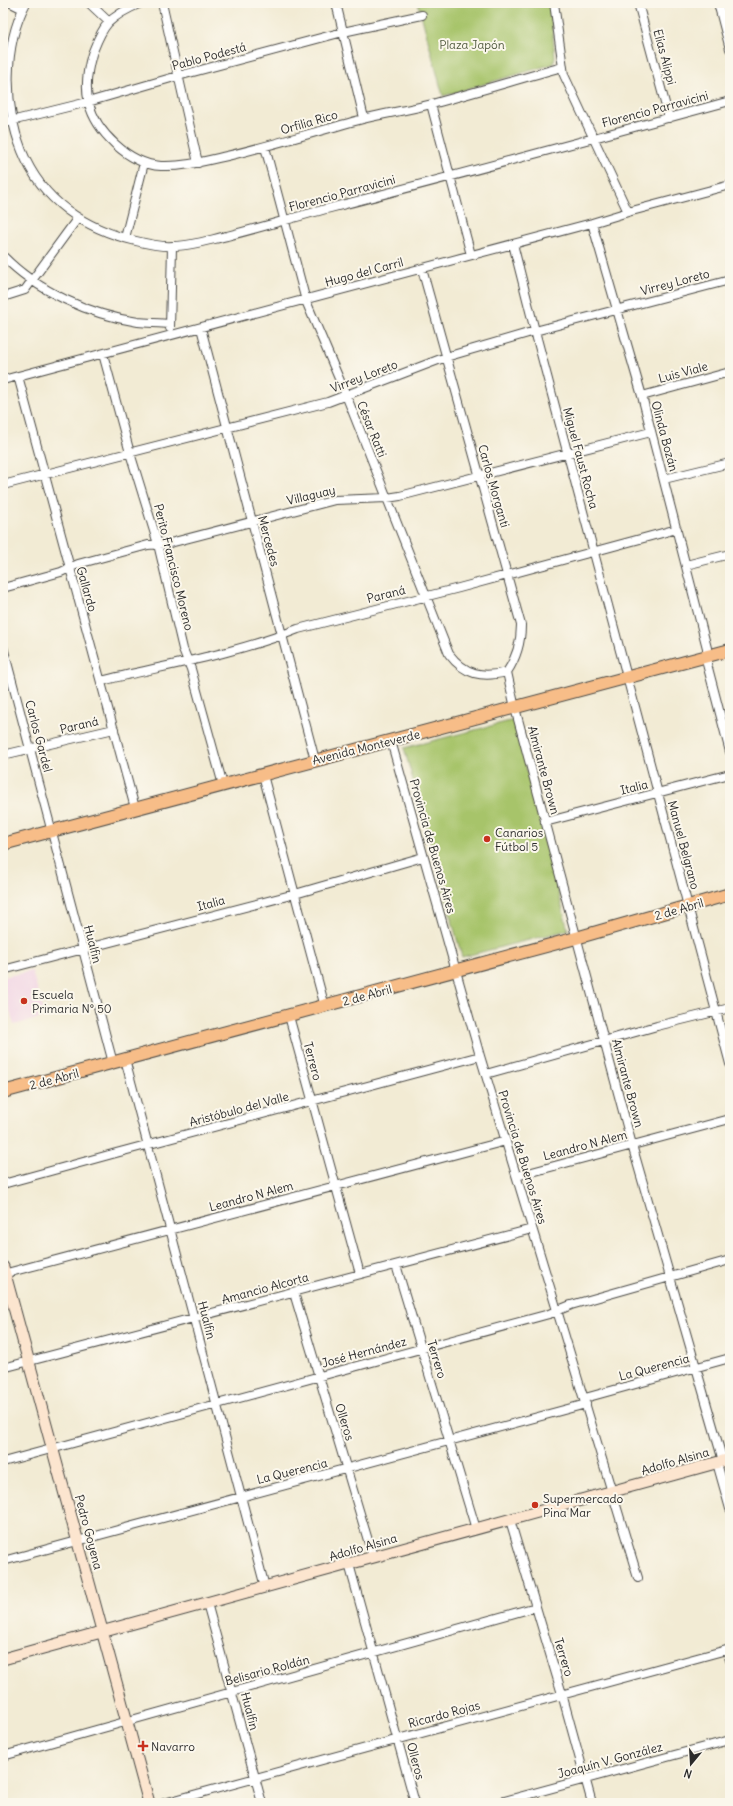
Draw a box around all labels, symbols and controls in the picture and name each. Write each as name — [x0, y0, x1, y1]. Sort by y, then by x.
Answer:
street label: Elías Alippi — [650, 27, 680, 87]
park label: Plaza Japón — [439, 37, 505, 52]
street label: Pablo Podestá — [170, 39, 248, 73]
street label: Florencio Parravicini — [600, 88, 710, 130]
street label: Orfilia Rico — [279, 107, 340, 137]
street label: Florencio Parravicini — [287, 172, 397, 214]
street label: Hugo del Carril — [323, 254, 405, 290]
street label: Virrey Loreto — [639, 266, 711, 298]
street label: Virrey Loreto — [328, 356, 400, 396]
street label: Luis Viale — [657, 358, 709, 386]
street label: César Ratti — [354, 399, 390, 459]
street label: Olinda Bozán — [648, 399, 682, 473]
street label: Miguel Faust Rocha — [560, 406, 602, 511]
street label: Carlos Morganti — [475, 443, 513, 529]
street label: Villaguay — [285, 482, 337, 508]
street label: Perito Francisco Moreno — [151, 502, 197, 632]
street label: Mercedes — [255, 514, 283, 568]
street label: Gallardo — [73, 565, 101, 614]
street label: Paraná — [365, 582, 407, 606]
street label: Carlos Gardel — [22, 698, 56, 774]
street label: Paraná — [58, 713, 100, 737]
street label: Almirante Brown — [525, 724, 563, 816]
street label: Avenida Monteverde — [311, 726, 421, 768]
street label: Italia — [619, 776, 650, 798]
street label: Provincia de Buenos Aires — [407, 777, 459, 915]
street label: Manuel Belgrano — [665, 799, 703, 891]
place label: Canarios Fútbol 5 — [495, 825, 543, 854]
marker: Canarios Fútbol 5 — [482, 834, 492, 844]
street label: Italia — [195, 892, 227, 914]
street label: 2 de Abril — [653, 895, 705, 923]
street label: Hualfin — [81, 923, 105, 965]
street label: 2 de Abril — [341, 981, 393, 1009]
place label: Escuela Primaria Nº 50 — [32, 987, 112, 1016]
marker: Escuela Primaria Nº 50 — [19, 996, 29, 1006]
street label: Almirante Brown — [609, 1037, 647, 1129]
street label: Terrero — [301, 1040, 325, 1082]
street label: 2 de Abril — [28, 1065, 80, 1093]
street label: Provincia de Buenos Aires — [495, 1088, 551, 1226]
street label: Aristóbulo del Valle — [188, 1089, 290, 1129]
street label: Leandro N Alem — [541, 1126, 629, 1163]
street label: Leandro N Alem — [207, 1177, 295, 1214]
street label: Amancio Alcorta — [220, 1269, 310, 1307]
street label: Hualfin — [195, 1299, 219, 1341]
street label: José Hernández — [320, 1333, 408, 1371]
street label: Terrero — [424, 1338, 450, 1380]
street label: La Querencia — [617, 1350, 691, 1384]
street label: Olleros — [332, 1402, 358, 1442]
street label: Adolfo Alsina — [639, 1444, 711, 1478]
street label: La Querencia — [255, 1455, 329, 1487]
place label: Supermercado Pina Mar — [543, 1491, 624, 1520]
street label: Pedro Goyena — [72, 1493, 106, 1571]
marker: Supermercado Pina Mar — [530, 1500, 540, 1510]
street label: Adolfo Alsina — [327, 1530, 399, 1564]
street label: Terrero — [551, 1636, 577, 1678]
street label: Belisario Roldán — [223, 1651, 311, 1689]
street label: Hualfin — [238, 1690, 262, 1732]
street label: Ricardo Rojas — [406, 1697, 482, 1731]
place label: Navarro — [151, 1739, 195, 1754]
street label: Joaquín V. González — [556, 1739, 664, 1781]
marker: Navarro — [138, 1741, 148, 1751]
street label: Olleros — [404, 1741, 428, 1781]
north arrow — [671, 1744, 711, 1784]
text: N — [682, 1766, 694, 1781]

